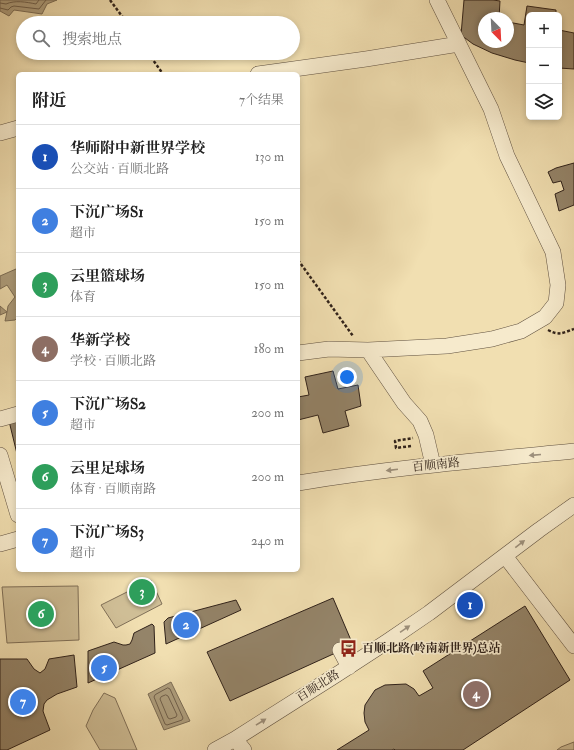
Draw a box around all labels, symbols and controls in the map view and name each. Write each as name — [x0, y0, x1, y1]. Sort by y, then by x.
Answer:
north arrow — [478, 12, 514, 48]
map controls — [526, 12, 562, 120]
button: + — [526, 12, 562, 48]
search box — [16, 16, 300, 60]
icon: search — [30, 27, 52, 49]
text: 搜索地点 — [62, 30, 122, 49]
button: − — [526, 48, 562, 84]
button: layers — [526, 84, 562, 120]
text: 附近 — [32, 90, 66, 111]
text: 7个结果 — [239, 92, 284, 108]
text: 华师附中新世界学校 — [70, 139, 205, 158]
text: 1 — [43, 149, 47, 165]
text: 130 m — [255, 149, 284, 165]
text: 公交站 · 百顺北路 — [70, 161, 169, 177]
text: 下沉广场S1 — [70, 203, 144, 222]
text: 2 — [42, 213, 48, 229]
text: 150 m — [254, 213, 284, 229]
text: 超市 — [70, 225, 96, 241]
text: 云里篮球场 — [70, 267, 145, 286]
text: 3 — [43, 277, 48, 293]
text: 150 m — [254, 277, 284, 293]
text: 体育 — [70, 289, 96, 305]
text: 华新学校 — [70, 331, 130, 350]
text: 4 — [41, 341, 49, 357]
text: 180 m — [254, 341, 284, 357]
text: 学校 · 百顺北路 — [70, 353, 156, 369]
your location — [337, 367, 357, 387]
text: 下沉广场S2 — [70, 395, 146, 414]
text: 5 — [42, 405, 48, 421]
text: 200 m — [251, 405, 284, 421]
text: 超市 — [70, 417, 96, 433]
one-way arrow — [529, 452, 541, 459]
street label: 百顺南路 — [411, 455, 461, 475]
text: 云里足球场 — [70, 459, 145, 478]
one-way arrow — [386, 467, 398, 473]
text: 6 — [42, 469, 48, 485]
text: 200 m — [251, 469, 284, 485]
text: 体育 · 百顺南路 — [70, 481, 156, 497]
text: 下沉广场S3 — [70, 523, 144, 542]
text: 7 — [42, 533, 48, 549]
text: 240 m — [251, 533, 284, 549]
one-way arrow — [515, 540, 526, 548]
text: 超市 — [70, 545, 96, 561]
pin: 3 — [129, 577, 155, 607]
pin: 1 — [457, 590, 483, 620]
pin: 6 — [28, 599, 54, 629]
pin: 2 — [173, 610, 199, 640]
one-way arrow — [399, 625, 410, 633]
bus stop icon: 百顺北路(岭南新世界)总站 — [339, 638, 359, 658]
place label: 百顺北路(岭南新世界)总站 — [362, 641, 501, 656]
pin: 5 — [91, 653, 117, 683]
street label: 百顺北路 — [294, 667, 342, 705]
pin: 4 — [463, 679, 489, 709]
pin: 7 — [10, 687, 36, 717]
one-way arrow — [255, 719, 267, 726]

